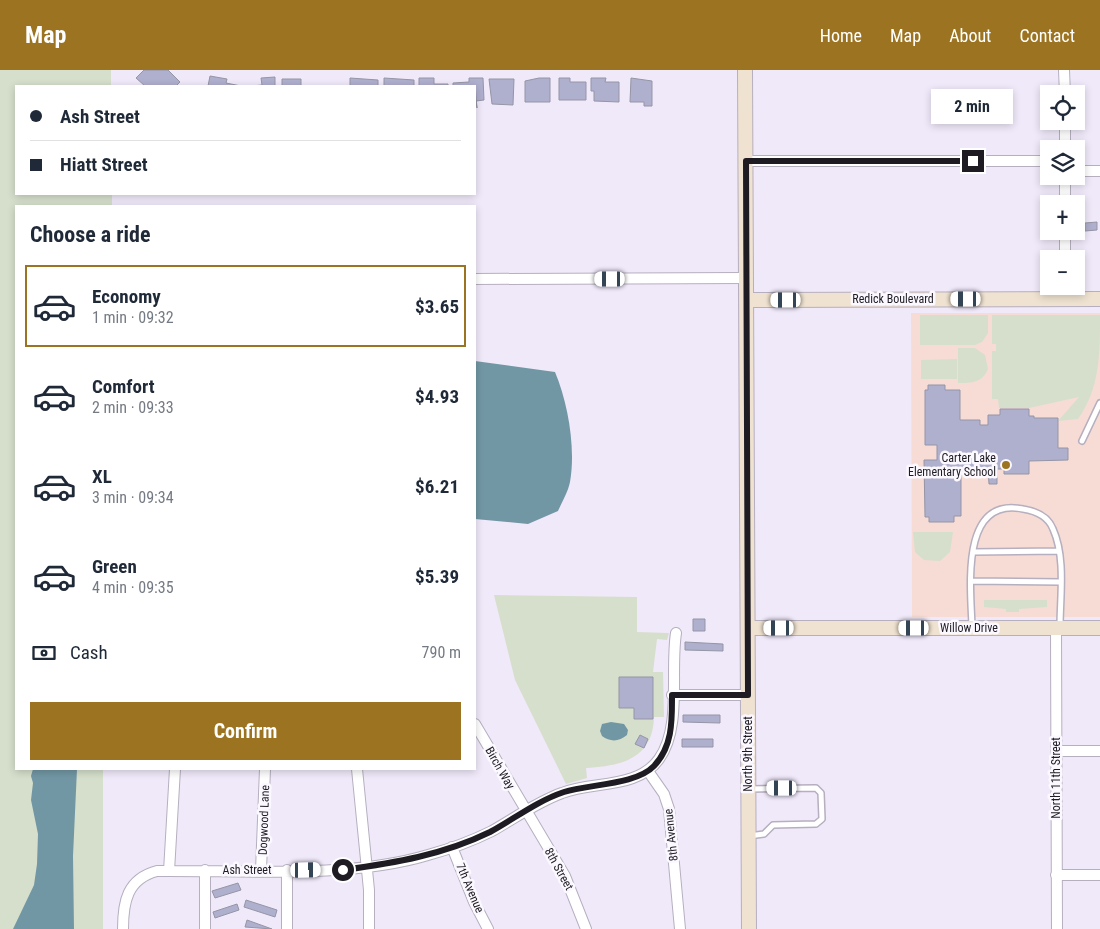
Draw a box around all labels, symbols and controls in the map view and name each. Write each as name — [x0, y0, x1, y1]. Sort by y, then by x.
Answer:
text: Map — [25, 21, 66, 49]
text: Home — [820, 25, 862, 46]
text: Map — [890, 25, 921, 46]
text: About — [949, 25, 991, 46]
text: Contact — [1019, 25, 1075, 46]
map controls — [1040, 85, 1085, 295]
button: locate — [1040, 85, 1085, 130]
callout: 2 min — [932, 88, 1014, 124]
text: 2 min — [954, 97, 990, 116]
text: Ash Street — [60, 105, 140, 128]
button: layers — [1040, 140, 1085, 185]
route end — [962, 150, 984, 172]
text: Hiatt Street — [60, 153, 148, 176]
button: + — [1040, 195, 1085, 240]
text: Choose a ride — [30, 222, 151, 247]
button: − — [1040, 250, 1085, 295]
car — [595, 272, 625, 287]
icon: car — [32, 284, 77, 329]
text: Economy — [92, 285, 161, 308]
street label: Redick Boulevard — [852, 292, 934, 306]
car — [951, 292, 981, 307]
car — [771, 293, 801, 308]
text: $3.65 — [415, 295, 459, 318]
text: 1 min · 09:32 — [92, 308, 174, 327]
icon: car — [32, 374, 77, 419]
text: Comfort — [92, 375, 155, 398]
text: $4.93 — [415, 385, 459, 408]
text: 2 min · 09:33 — [92, 398, 174, 417]
place label: Carter Lake Elementary School — [908, 451, 996, 479]
marker: Carter Lake Elementary School — [1000, 459, 1012, 471]
icon: car — [32, 464, 77, 509]
text: XL — [92, 465, 112, 488]
text: $6.21 — [415, 475, 459, 498]
text: 3 min · 09:34 — [92, 488, 174, 507]
icon: car — [32, 554, 77, 599]
text: Green — [92, 555, 137, 578]
text: $5.39 — [415, 565, 459, 588]
text: 4 min · 09:35 — [92, 578, 174, 597]
car — [764, 621, 794, 636]
car — [899, 621, 929, 636]
street label: Willow Drive — [940, 621, 998, 635]
icon: cash — [30, 639, 58, 667]
text: Cash — [70, 641, 108, 664]
text: 790 m — [422, 643, 461, 662]
button: Confirm — [30, 702, 461, 760]
street label: North 9th Street — [741, 716, 755, 792]
street label: North 11th Street — [1049, 737, 1063, 819]
street label: Birch Way — [482, 744, 518, 792]
car — [767, 781, 797, 796]
street label: Dogwood Lane — [256, 784, 272, 855]
street label: 8th Avenue — [661, 808, 681, 862]
street label: 8th Street — [542, 845, 577, 893]
route start — [332, 859, 354, 881]
street label: 7th Avenue — [453, 861, 487, 915]
car — [290, 862, 321, 878]
street label: Ash Street — [222, 863, 272, 877]

